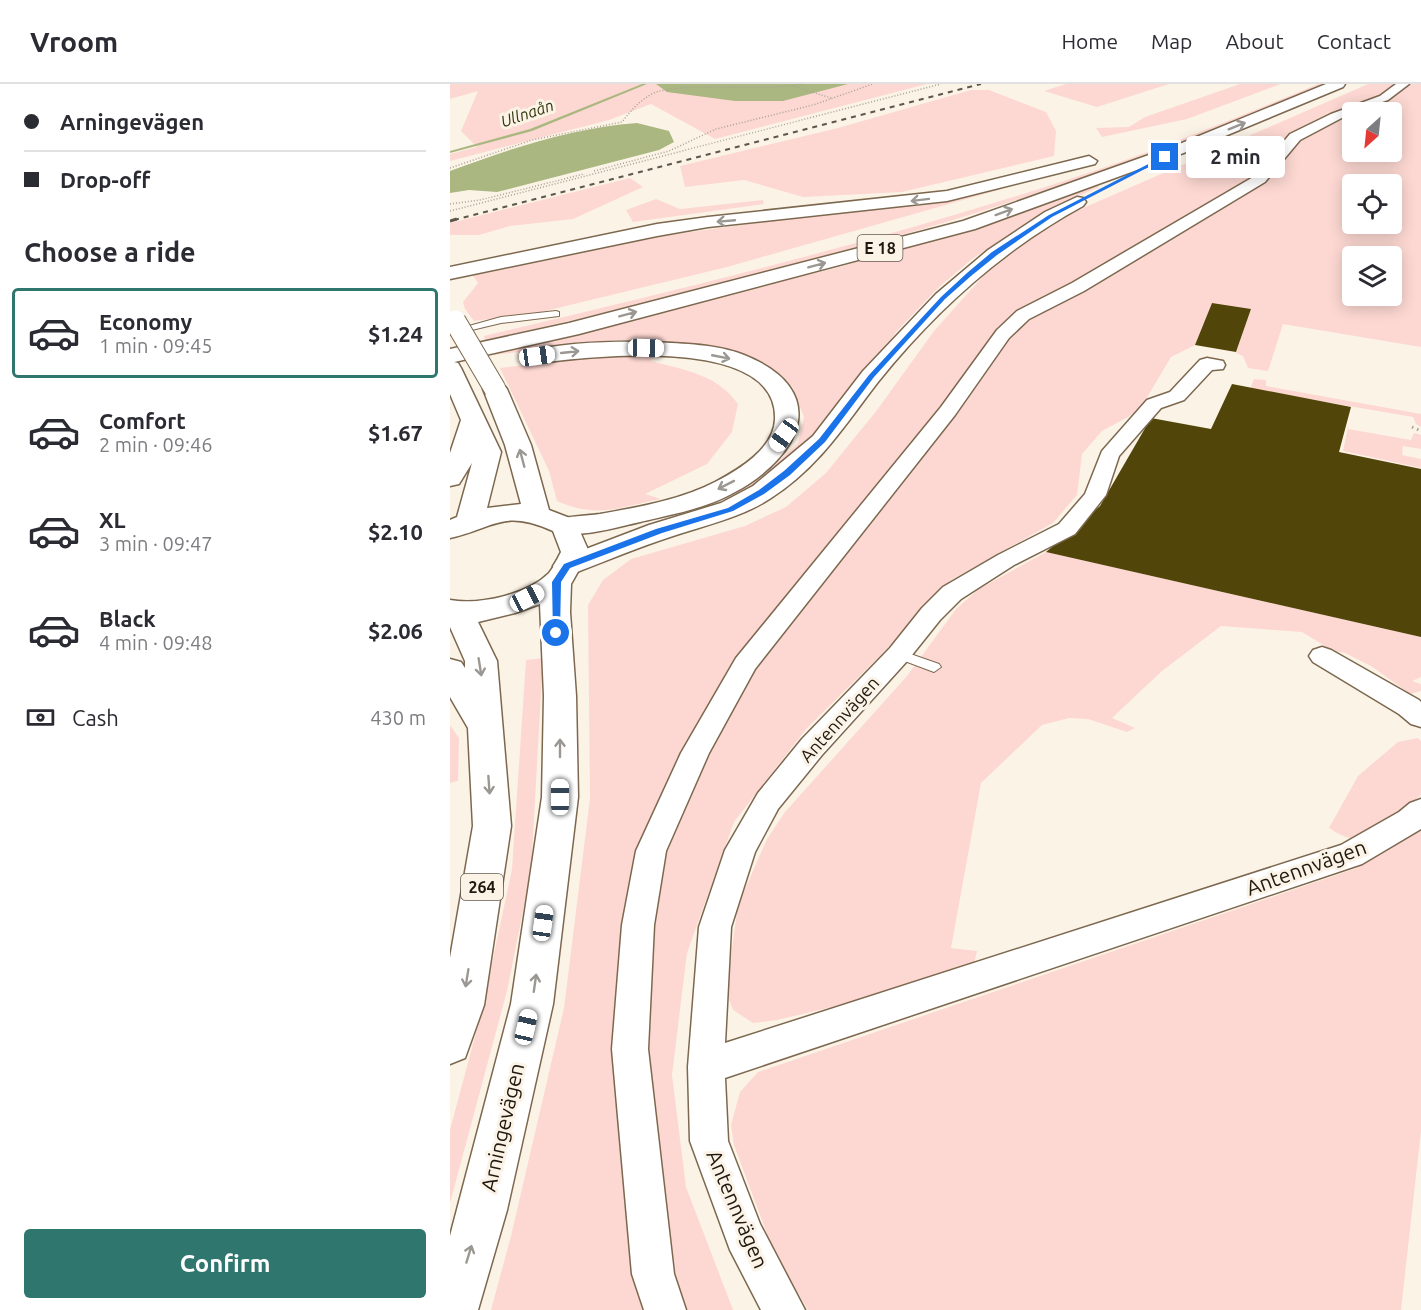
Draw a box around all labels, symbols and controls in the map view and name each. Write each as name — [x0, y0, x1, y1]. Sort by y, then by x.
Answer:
text: Vroom — [30, 26, 118, 57]
text: Home — [1061, 29, 1118, 53]
text: Map — [1151, 29, 1192, 53]
text: About — [1225, 29, 1284, 53]
text: Contact — [1317, 29, 1391, 53]
water label: Ullnaån — [498, 96, 556, 130]
north arrow — [1342, 102, 1402, 162]
map controls — [1342, 102, 1402, 306]
text: Arningevägen — [60, 109, 204, 134]
one-way arrow — [1227, 120, 1245, 131]
callout: 2 min — [1186, 136, 1285, 178]
route end — [1151, 143, 1178, 170]
text: 2 min — [1210, 145, 1261, 168]
text: Drop-off — [60, 167, 150, 192]
button: locate — [1342, 174, 1402, 234]
one-way arrow — [910, 194, 930, 205]
one-way arrow — [994, 206, 1013, 217]
one-way arrow — [716, 216, 736, 227]
road number: E 18 — [858, 235, 902, 261]
text: Choose a ride — [24, 237, 196, 267]
button: layers — [1342, 246, 1402, 306]
one-way arrow — [807, 258, 826, 270]
icon: car — [27, 306, 81, 360]
one-way arrow — [618, 308, 637, 319]
text: Economy — [99, 309, 192, 334]
text: $1.24 — [368, 321, 423, 346]
text: 1 min · 09:45 — [99, 334, 213, 357]
car — [628, 339, 664, 357]
car — [518, 345, 556, 367]
one-way arrow — [560, 346, 580, 357]
one-way arrow — [710, 352, 730, 363]
icon: car — [27, 405, 81, 459]
text: Comfort — [99, 408, 186, 433]
car — [766, 415, 802, 455]
text: $1.67 — [368, 420, 423, 445]
text: 2 min · 09:46 — [99, 433, 213, 456]
one-way arrow — [516, 449, 527, 468]
one-way arrow — [718, 480, 736, 491]
icon: car — [27, 504, 81, 558]
text: XL — [99, 507, 126, 532]
text: $2.10 — [368, 519, 423, 544]
text: 3 min · 09:47 — [99, 532, 213, 555]
car — [507, 582, 547, 614]
icon: car — [27, 603, 81, 657]
text: Black — [99, 606, 156, 631]
text: $2.06 — [368, 618, 423, 643]
route start — [542, 619, 569, 646]
text: 4 min · 09:48 — [99, 631, 213, 654]
one-way arrow — [475, 656, 486, 676]
street label: Antennvägen — [795, 672, 883, 766]
icon: cash — [24, 701, 57, 734]
text: Cash — [72, 705, 119, 730]
text: 430 m — [370, 706, 426, 729]
one-way arrow — [554, 738, 566, 758]
one-way arrow — [484, 775, 495, 795]
car — [551, 779, 569, 815]
street label: Antennvägen — [1243, 834, 1369, 900]
road number: 264 — [461, 874, 503, 900]
car — [532, 904, 554, 942]
one-way arrow — [461, 968, 472, 988]
one-way arrow — [529, 974, 540, 994]
car — [513, 1007, 539, 1047]
street label: Arningevägen — [476, 1060, 528, 1194]
street label: Antennvägen — [702, 1146, 774, 1272]
button: Confirm — [24, 1229, 426, 1298]
one-way arrow — [464, 1245, 475, 1264]

